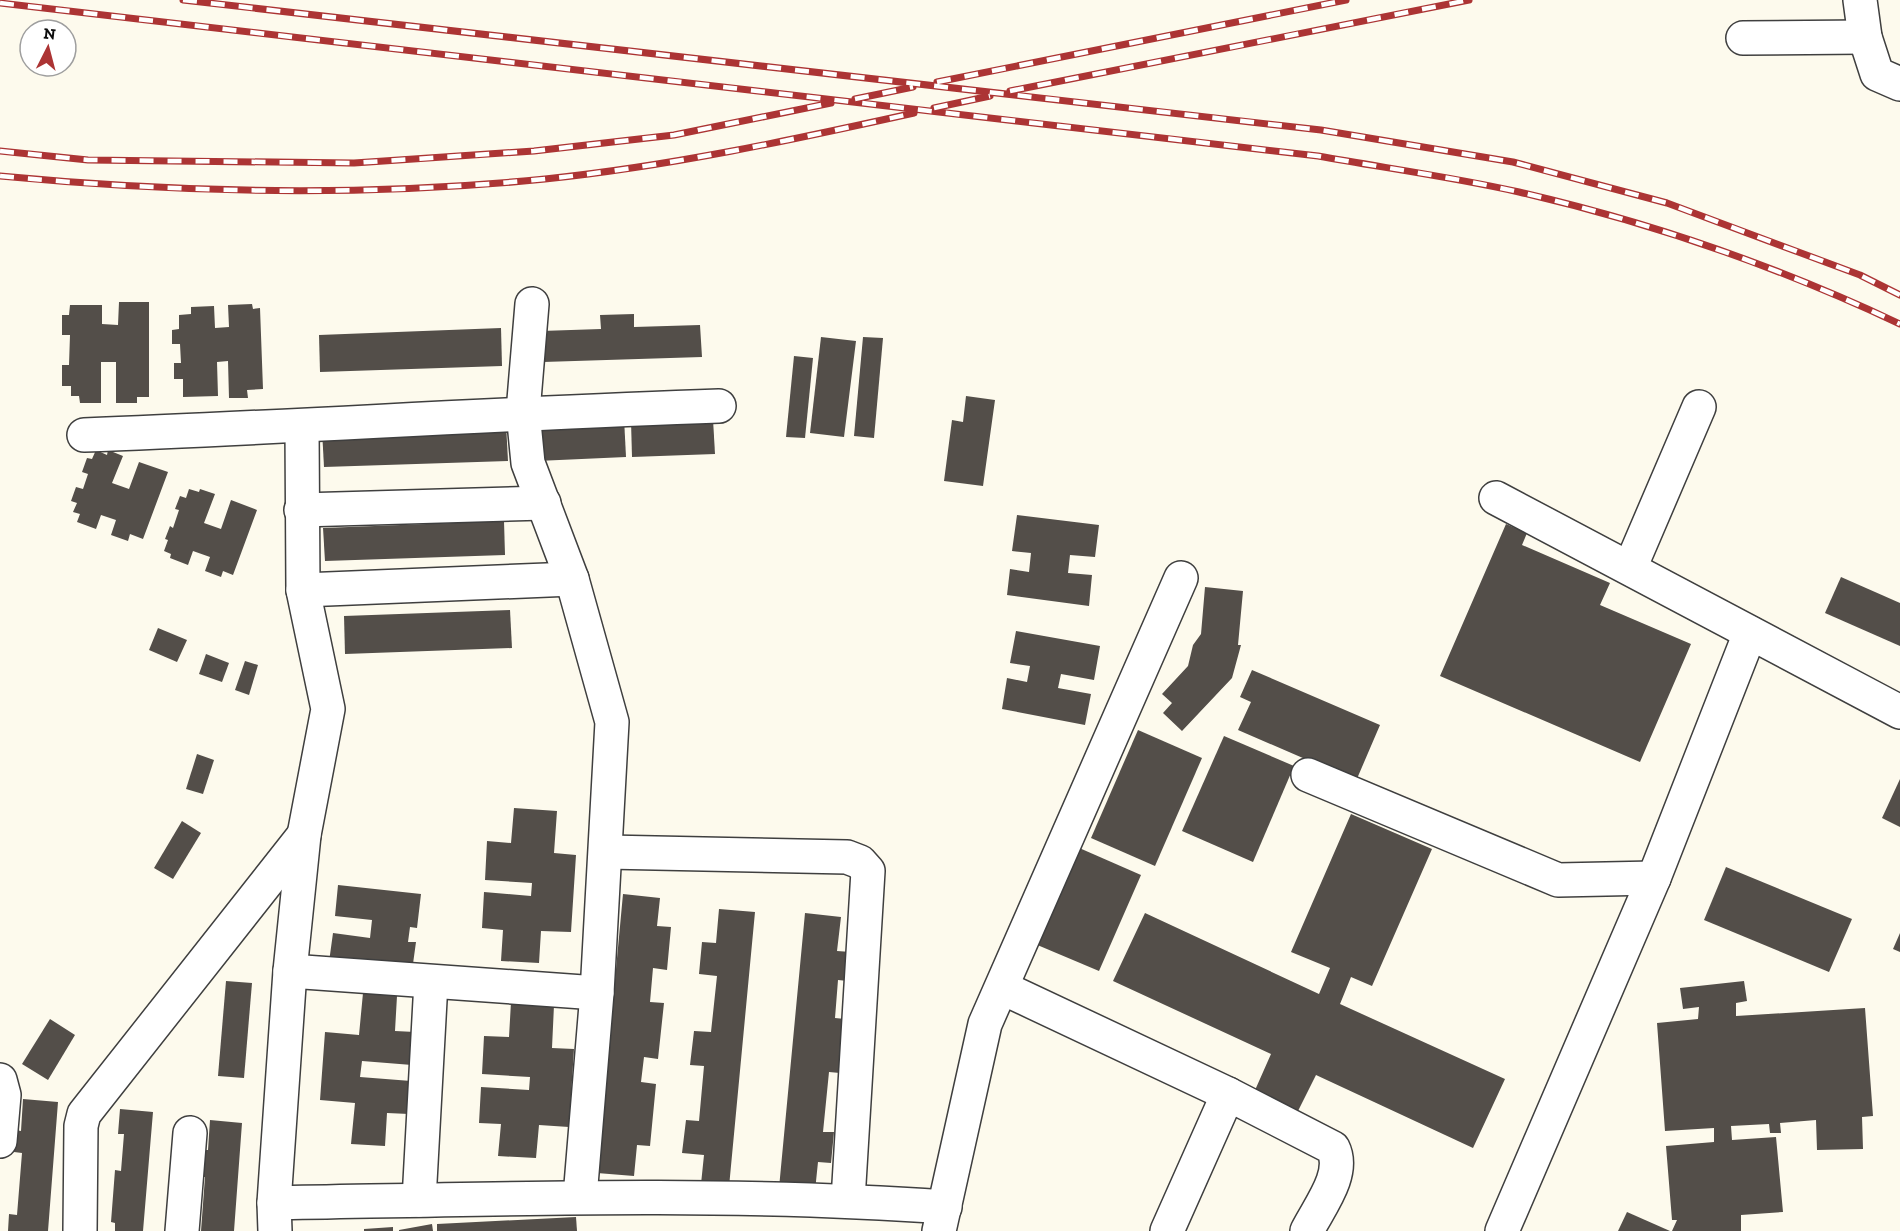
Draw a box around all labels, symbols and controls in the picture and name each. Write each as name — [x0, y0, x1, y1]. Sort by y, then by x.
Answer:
north arrow — [18, 18, 78, 78]
text: N — [42, 23, 57, 44]

